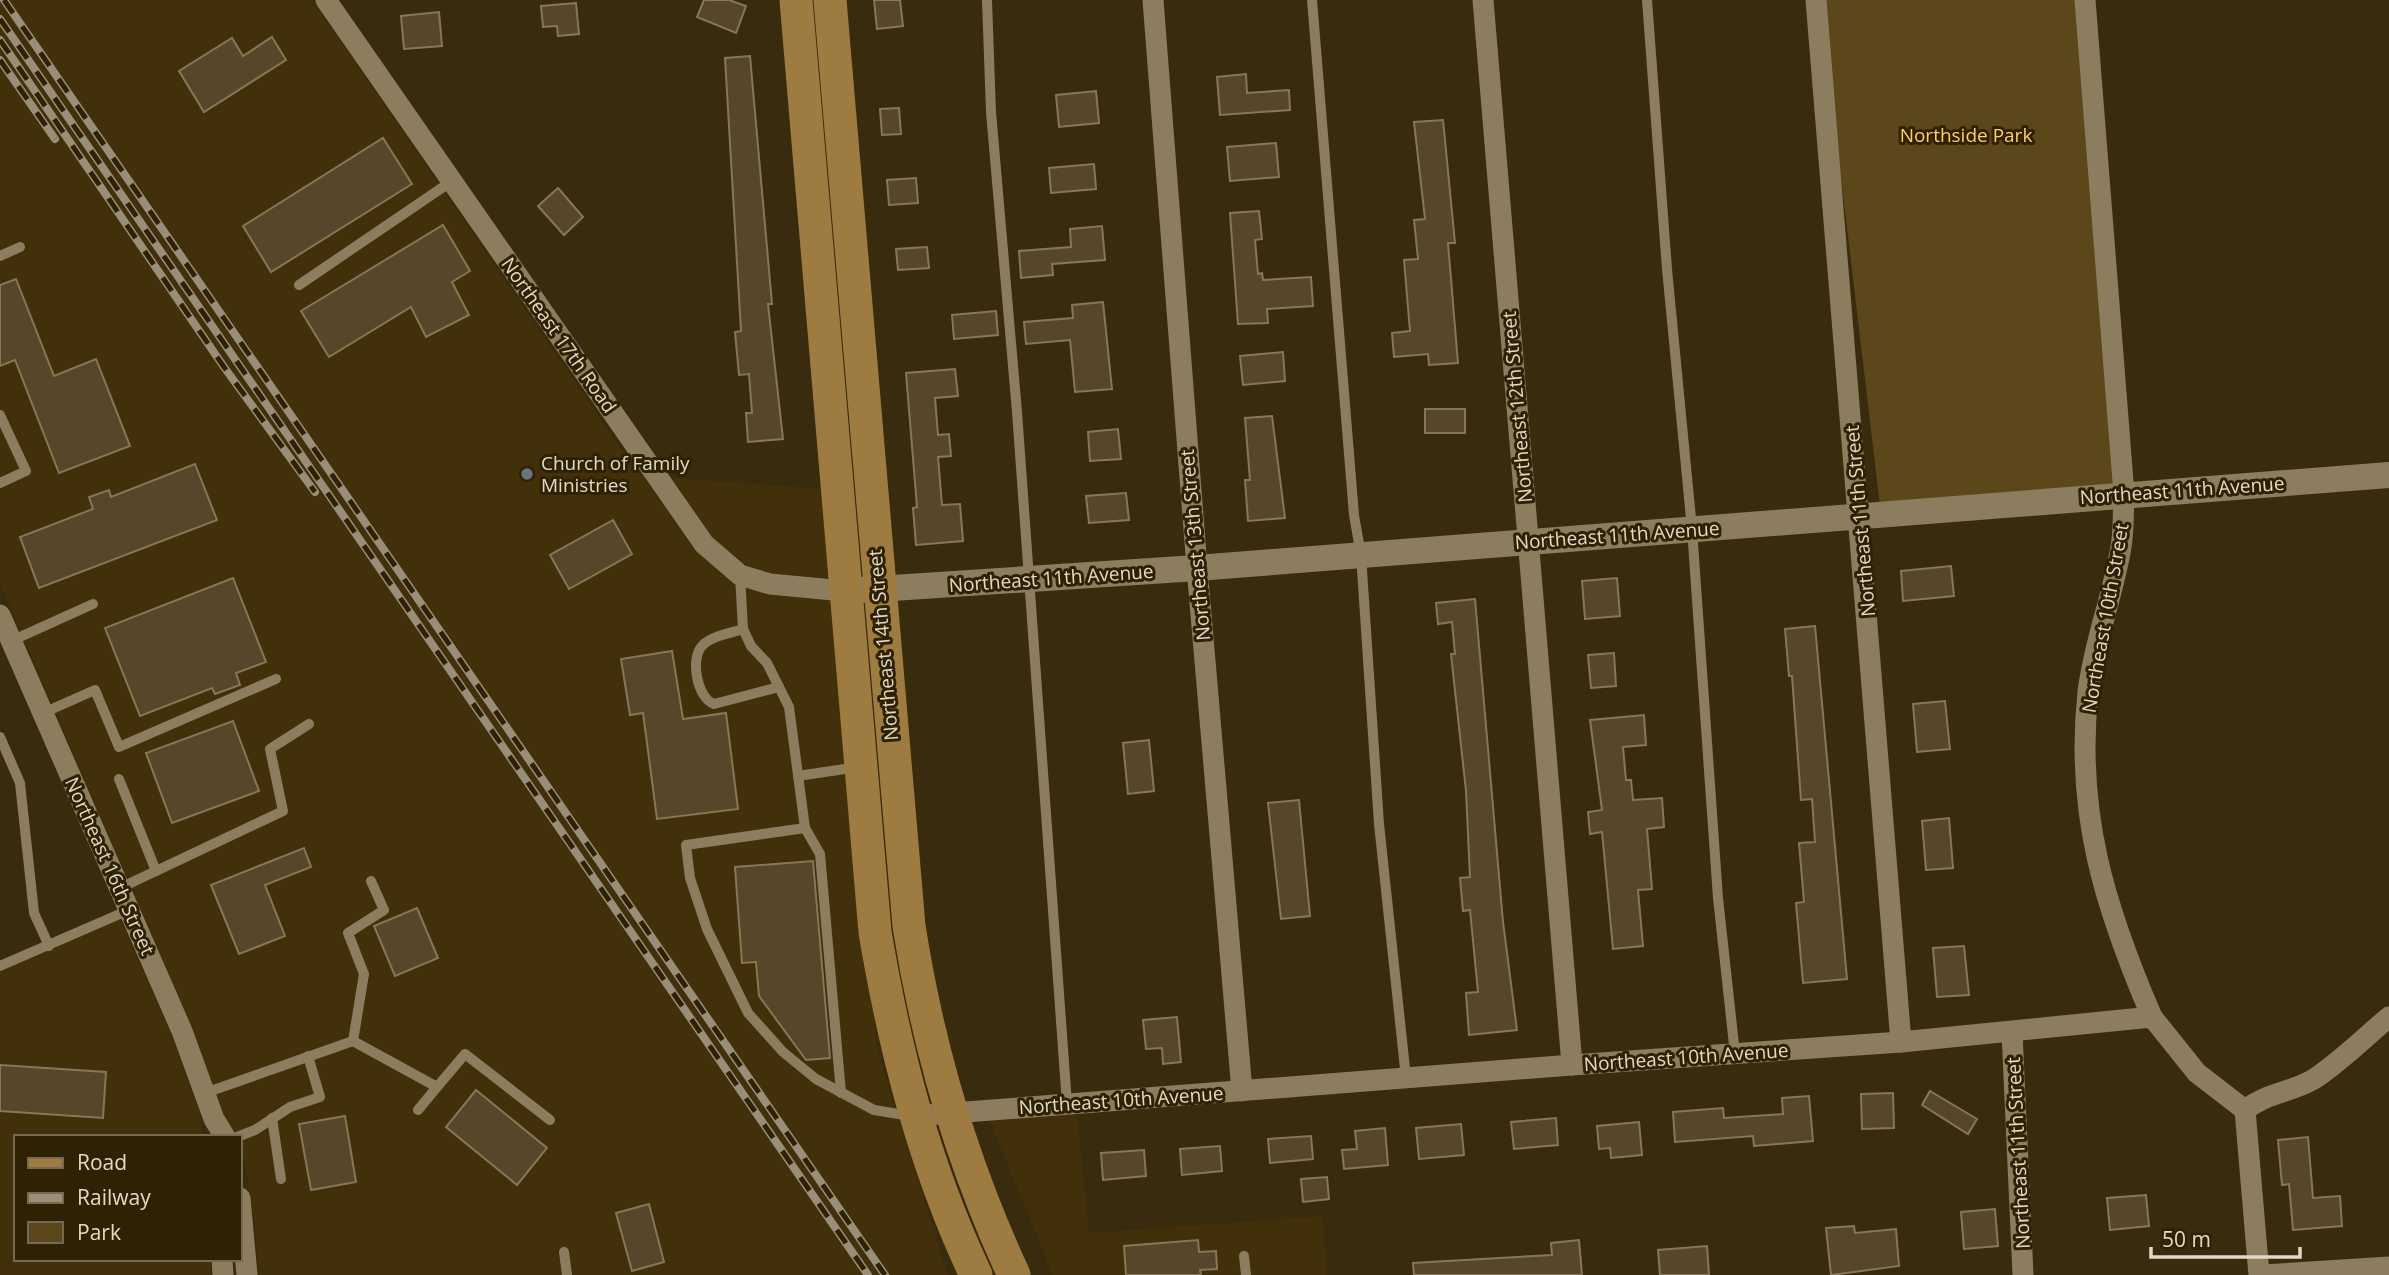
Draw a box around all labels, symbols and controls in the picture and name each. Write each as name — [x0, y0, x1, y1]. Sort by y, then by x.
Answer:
park label: Northside Park — [1900, 122, 2032, 148]
street label: Northeast 17th Road — [495, 252, 623, 418]
street label: Northeast 12th Street — [1496, 310, 1538, 504]
street label: Northeast 11th Street — [1839, 424, 1881, 618]
street label: Northeast 13th Street — [1174, 448, 1216, 642]
place label: Church of Family Ministries — [541, 450, 690, 498]
marker: Church of Family Ministries — [519, 466, 535, 482]
street label: Northeast 11th Avenue — [2079, 470, 2285, 510]
street label: Northeast 11th Avenue — [1514, 515, 1720, 555]
street label: Northeast 10th Street — [2076, 521, 2135, 715]
street label: Northeast 14th Street — [862, 548, 904, 742]
street label: Northeast 11th Avenue — [948, 558, 1154, 598]
street label: Northeast 16th Street — [59, 773, 161, 959]
street label: Northeast 10th Avenue — [1583, 1037, 1789, 1077]
street label: Northeast 11th Street — [2000, 1056, 2036, 1250]
street label: Northeast 10th Avenue — [1018, 1080, 1224, 1120]
legend — [14, 1135, 242, 1261]
text: Road — [77, 1148, 127, 1176]
text: Railway — [77, 1183, 151, 1211]
scale bar — [2151, 1216, 2300, 1260]
text: Park — [77, 1218, 121, 1246]
text: 50 m — [2162, 1225, 2211, 1253]

